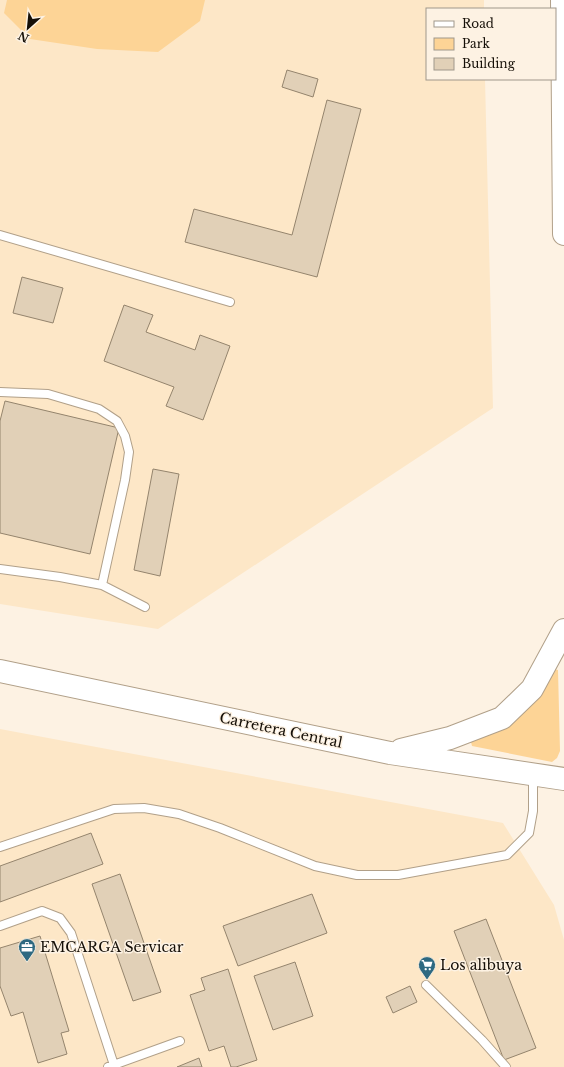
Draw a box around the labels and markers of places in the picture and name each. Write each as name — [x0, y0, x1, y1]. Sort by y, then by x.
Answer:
office icon: EMCARGA Servicar — [17, 937, 37, 962]
place label: EMCARGA Servicar — [40, 938, 184, 956]
supermarket icon: Los alibuya — [417, 955, 437, 980]
place label: Los alibuya — [440, 956, 522, 974]

